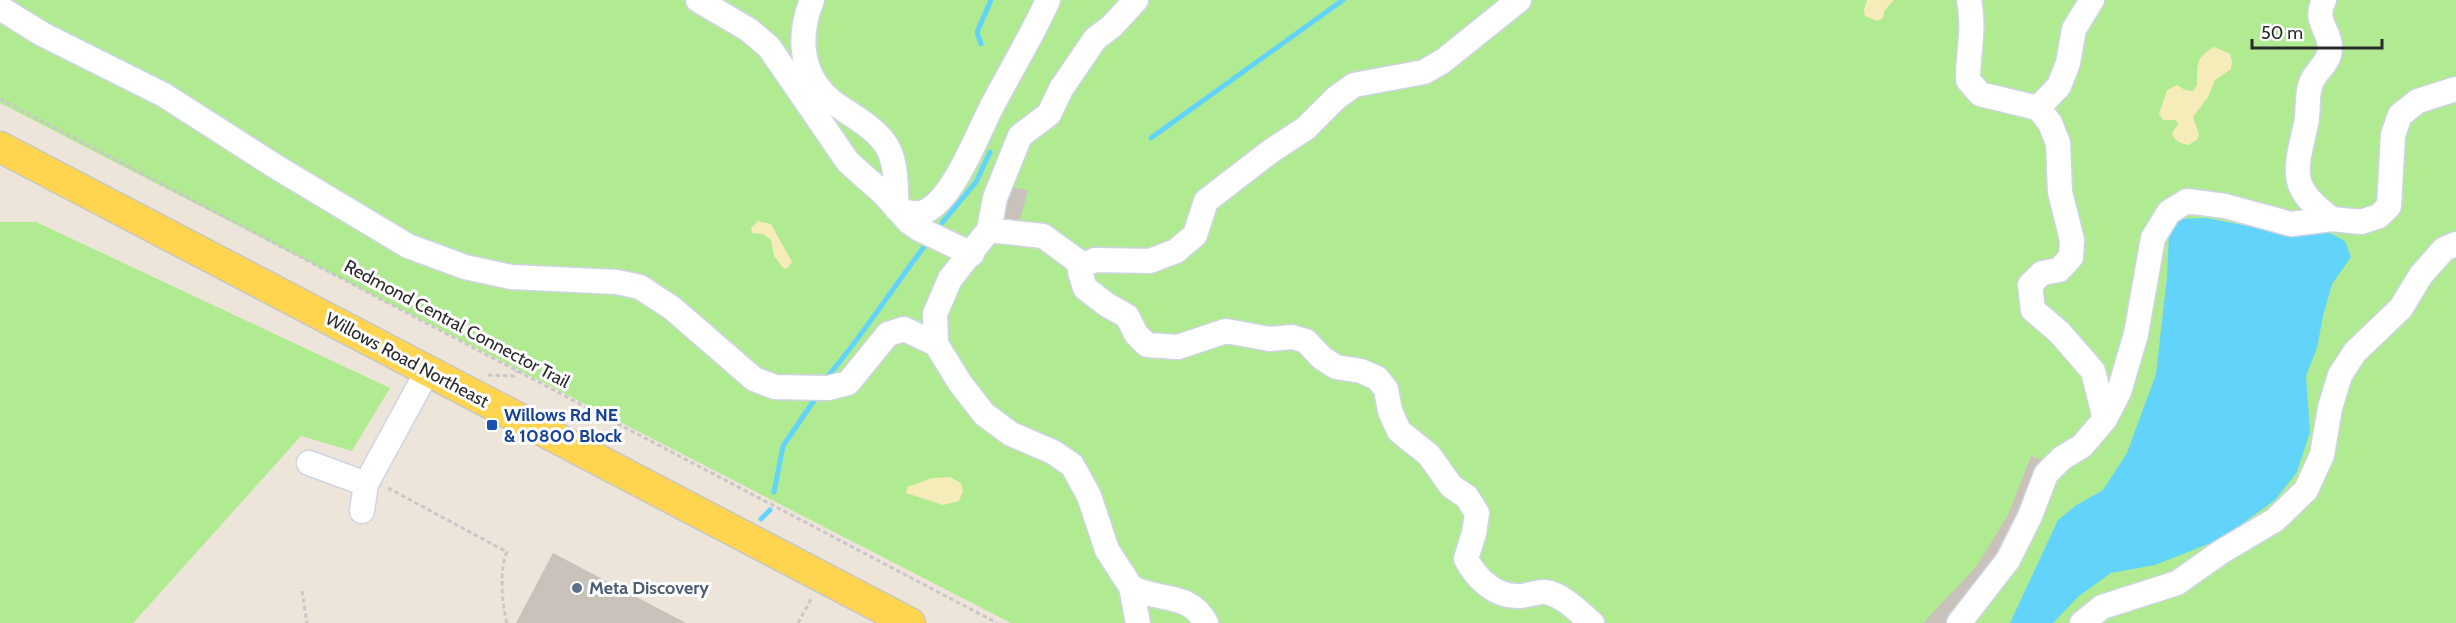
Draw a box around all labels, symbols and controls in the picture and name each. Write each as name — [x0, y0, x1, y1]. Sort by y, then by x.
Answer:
scale bar — [2252, 12, 2382, 50]
text: 50 m — [2261, 22, 2303, 44]
street label: Redmond Central Connector Trail — [340, 255, 574, 393]
street label: Willows Road Northeast — [322, 308, 492, 412]
place label: Willows Rd NE & 10800 Block — [504, 404, 622, 447]
marker: Willows Rd NE & 10800 Block — [485, 418, 499, 432]
place label: Meta Discovery — [589, 577, 709, 599]
marker: Meta Discovery — [570, 581, 584, 595]

